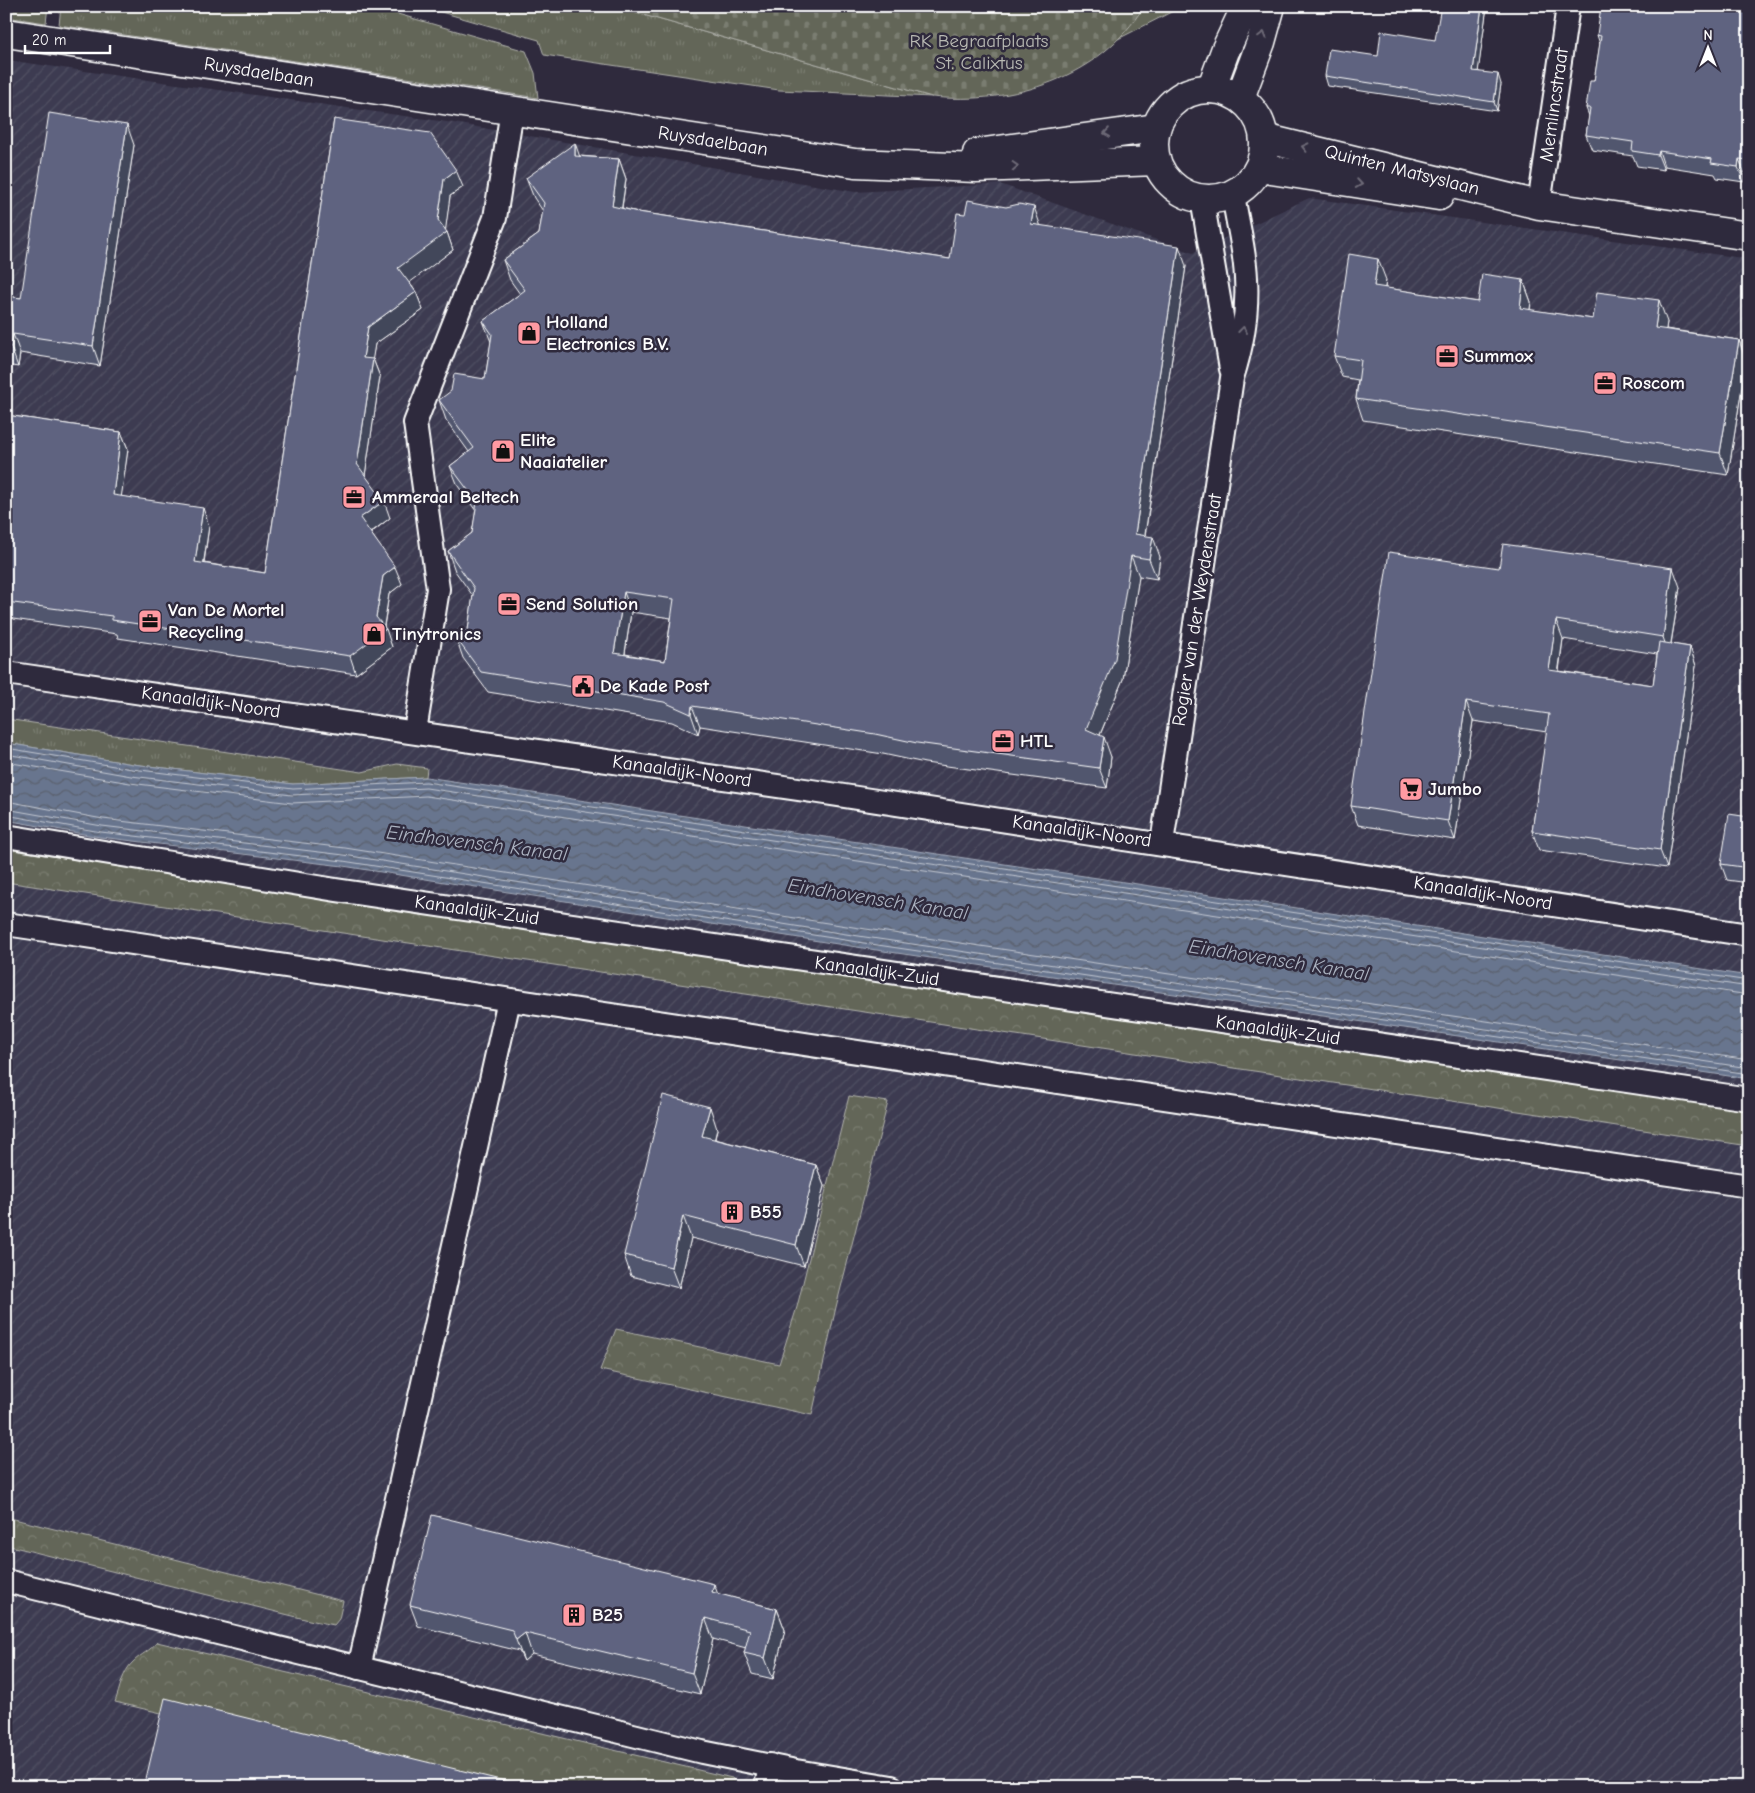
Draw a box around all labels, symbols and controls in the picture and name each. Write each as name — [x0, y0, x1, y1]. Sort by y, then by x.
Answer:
scale bar — [25, 22, 110, 54]
north arrow — [1682, 22, 1732, 72]
text: N — [1703, 27, 1713, 44]
park label: RK Begraafplaats St. Calixtus — [910, 30, 1049, 74]
one-way arrow — [1257, 30, 1268, 39]
text: 20 m — [32, 31, 66, 49]
street label: Memlincstraat — [1535, 46, 1573, 163]
street label: Ruysdaelbaan — [202, 52, 316, 92]
street label: Ruysdaelbaan — [656, 121, 770, 161]
one-way arrow — [1103, 128, 1111, 138]
street label: Quinten Matsyslaan — [1322, 140, 1482, 200]
one-way arrow — [1301, 142, 1310, 153]
one-way arrow — [1011, 161, 1019, 172]
one-way arrow — [1355, 178, 1363, 188]
place label: Holland Electronics B.V. — [546, 311, 669, 355]
shop icon: Holland Electronics B.V. — [516, 320, 542, 346]
one-way arrow — [1237, 326, 1248, 334]
office icon: Summox — [1434, 343, 1460, 369]
place label: Summox — [1464, 345, 1534, 367]
office icon: Roscom — [1592, 370, 1618, 396]
place label: Roscom — [1622, 372, 1685, 394]
place label: Elite Naaiatelier — [520, 429, 607, 473]
shop icon: Elite Naaiatelier — [490, 438, 516, 464]
office icon: Ammeraal Beltech — [341, 484, 367, 510]
place label: Ammeraal Beltech — [372, 486, 519, 508]
street label: Rogier van der Weydenstraat — [1168, 492, 1226, 728]
office icon: Send Solution — [496, 591, 522, 617]
place label: Send Solution — [526, 593, 638, 615]
place label: Van De Mortel Recycling — [168, 599, 285, 643]
office icon: Van De Mortel Recycling — [137, 608, 163, 634]
shop icon: Tinytronics — [361, 621, 387, 647]
place label: Tinytronics — [392, 623, 481, 645]
public building icon: De Kade Post — [570, 673, 596, 699]
place label: De Kade Post — [600, 675, 710, 697]
street label: Kanaaldijk-Noord — [140, 681, 282, 723]
office icon: HTL — [990, 728, 1016, 754]
place label: HTL — [1020, 730, 1054, 752]
street label: Kanaaldijk-Noord — [611, 750, 753, 792]
supermarket icon: Jumbo — [1398, 776, 1424, 802]
place label: Jumbo — [1428, 778, 1482, 800]
street label: Kanaaldijk-Noord — [1011, 810, 1153, 852]
water label: Eindhovensch Kanaal — [385, 820, 569, 866]
street label: Kanaaldijk-Noord — [1412, 871, 1554, 915]
water label: Eindhovensch Kanaal — [786, 873, 970, 925]
street label: Kanaaldijk-Zuid — [413, 890, 541, 930]
water label: Eindhovensch Kanaal — [1187, 934, 1371, 986]
street label: Kanaaldijk-Zuid — [813, 951, 941, 991]
street label: Kanaaldijk-Zuid — [1214, 1010, 1342, 1050]
building icon: B55 — [719, 1199, 745, 1225]
place label: B55 — [750, 1201, 782, 1223]
building icon: B25 — [561, 1602, 587, 1628]
place label: B25 — [592, 1604, 623, 1626]

